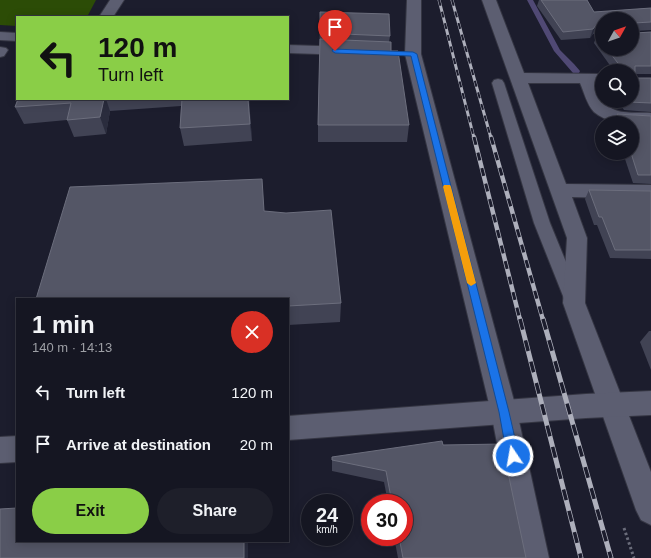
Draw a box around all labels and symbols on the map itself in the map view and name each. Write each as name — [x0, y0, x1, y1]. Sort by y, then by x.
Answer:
pin — [318, 10, 352, 51]
north arrow — [595, 12, 639, 56]
position arrow — [492, 435, 534, 477]
speed limit sign: 30 — [361, 494, 413, 546]

